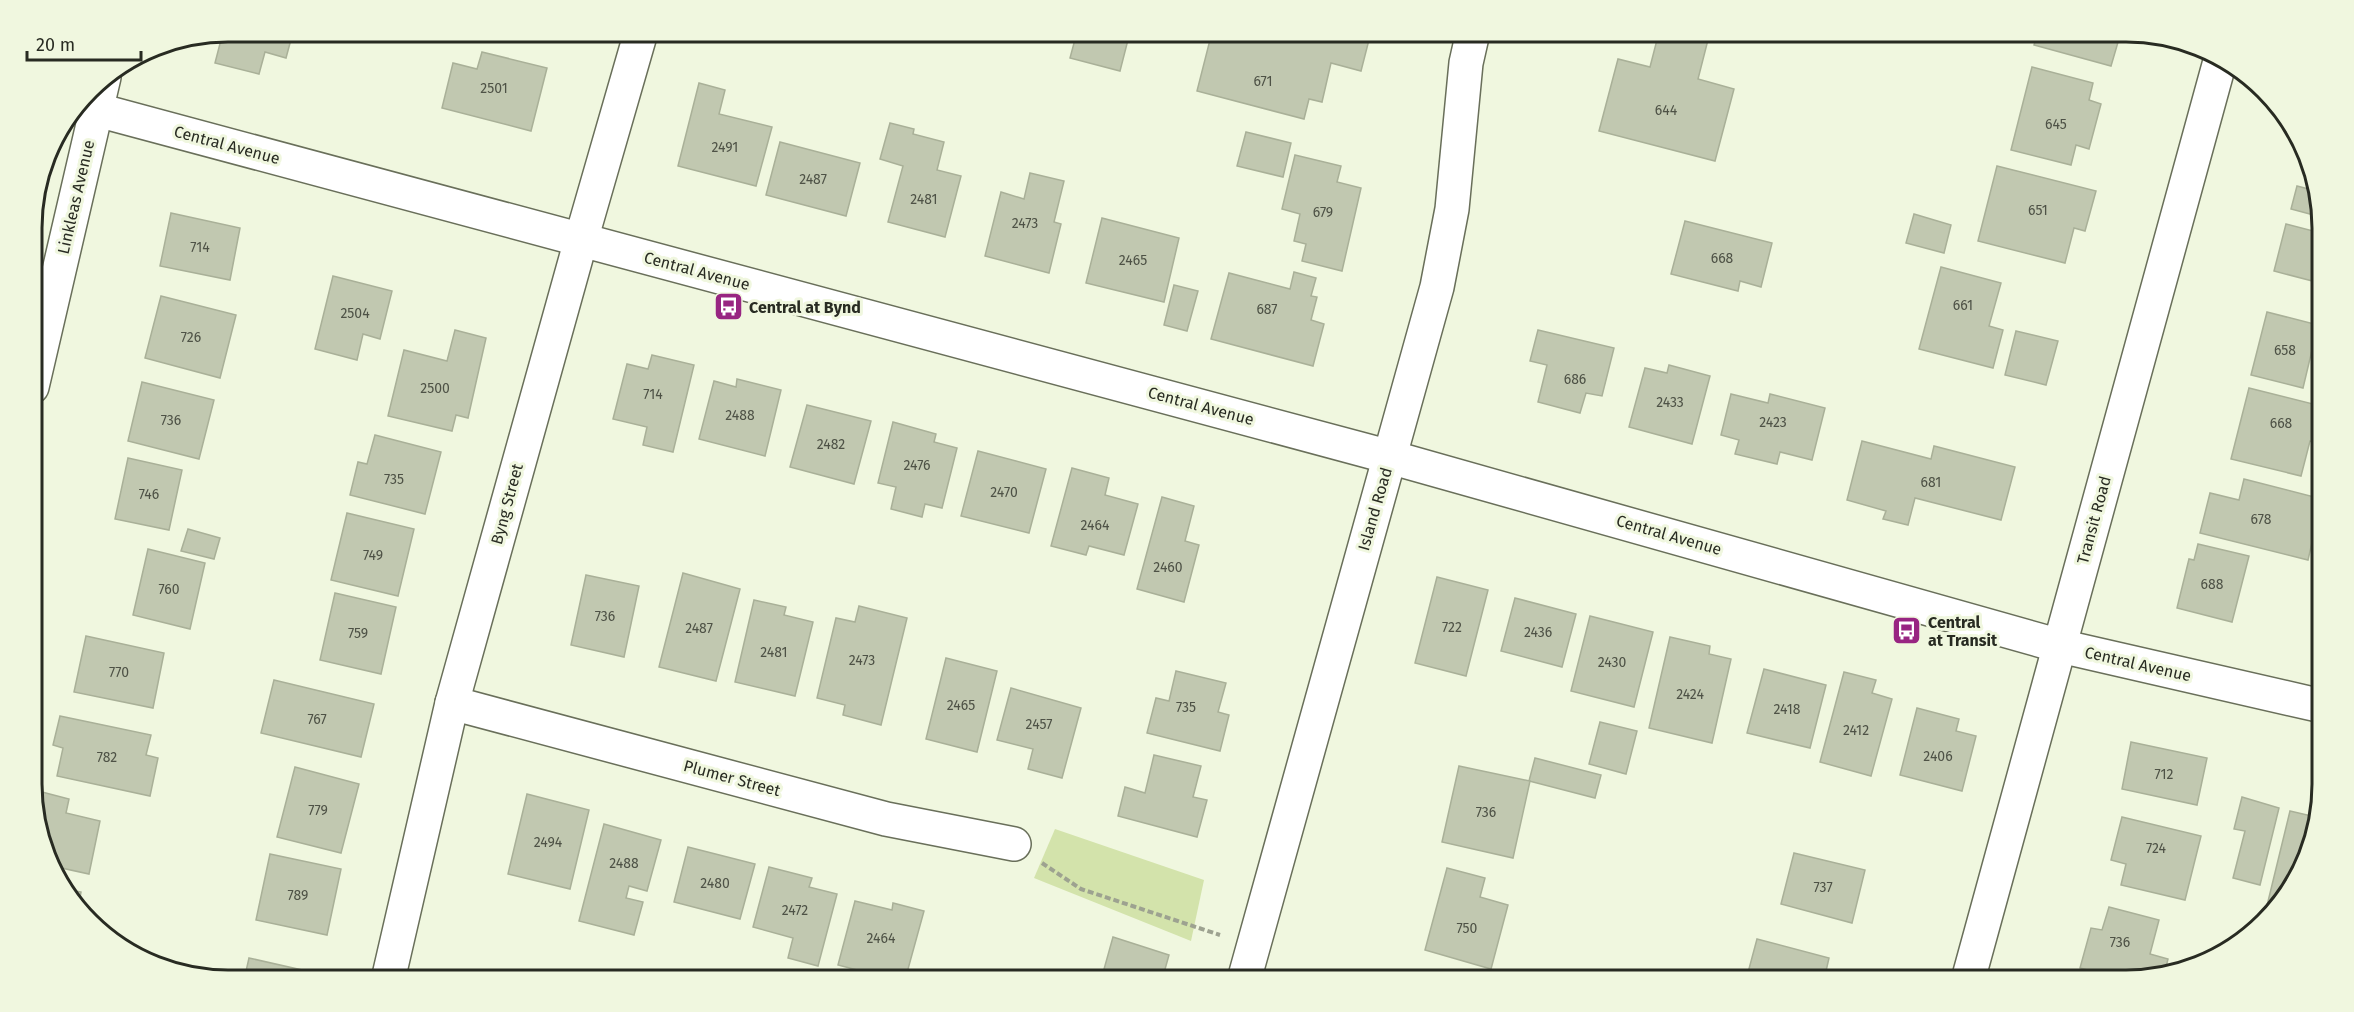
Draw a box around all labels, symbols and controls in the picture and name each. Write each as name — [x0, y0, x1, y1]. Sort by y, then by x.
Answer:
scale bar — [27, 24, 141, 62]
text: 20 m — [36, 34, 75, 56]
house number: 671 — [1253, 73, 1273, 90]
house number: 2501 — [480, 80, 508, 97]
house number: 644 — [1655, 102, 1678, 119]
house number: 645 — [2045, 116, 2067, 133]
street label: Central Avenue — [172, 122, 282, 168]
street label: Linkleas Avenue — [54, 138, 98, 256]
house number: 2491 — [712, 139, 738, 156]
house number: 2487 — [799, 171, 827, 188]
house number: 2481 — [910, 191, 938, 208]
house number: 651 — [2028, 202, 2048, 219]
house number: 679 — [1313, 204, 1333, 221]
house number: 2473 — [1012, 215, 1038, 232]
house number: 714 — [190, 239, 210, 256]
street label: Central Avenue — [642, 248, 752, 294]
house number: 668 — [1711, 250, 1734, 267]
house number: 2465 — [1119, 252, 1147, 269]
bus stop icon: Central at Bynd — [712, 291, 744, 323]
house number: 661 — [1953, 297, 1973, 314]
place label: Central at Bynd — [749, 298, 861, 317]
house number: 687 — [1256, 301, 1278, 318]
house number: 2504 — [340, 305, 370, 322]
house number: 726 — [181, 329, 201, 346]
house number: 658 — [2274, 342, 2296, 359]
house number: 686 — [1564, 371, 1586, 388]
house number: 2500 — [420, 380, 450, 397]
street label: Central Avenue — [1146, 383, 1256, 429]
house number: 714 — [643, 386, 663, 403]
house number: 2433 — [1656, 394, 1684, 411]
house number: 2488 — [725, 407, 755, 424]
house number: 736 — [161, 412, 181, 429]
house number: 2423 — [1759, 414, 1787, 431]
house number: 668 — [2270, 415, 2293, 432]
house number: 2482 — [817, 436, 845, 453]
house number: 2476 — [903, 457, 931, 474]
street label: Byng Street — [487, 461, 527, 547]
street label: Island Road — [1354, 465, 1396, 553]
house number: 735 — [384, 471, 404, 488]
house number: 681 — [1921, 474, 1941, 491]
street label: Transit Road — [2073, 474, 2115, 566]
house number: 2470 — [990, 484, 1018, 501]
house number: 746 — [139, 486, 159, 503]
street label: Central Avenue — [1614, 511, 1724, 559]
house number: 678 — [2251, 511, 2272, 528]
house number: 2464 — [1081, 517, 1110, 534]
house number: 749 — [363, 547, 383, 564]
house number: 2460 — [1153, 559, 1183, 576]
house number: 688 — [2201, 576, 2224, 593]
house number: 760 — [158, 581, 180, 598]
house number: 736 — [595, 608, 615, 625]
place label: Central at Transit — [1928, 613, 1998, 650]
bus stop icon: Central at Transit — [1891, 615, 1923, 647]
house number: 722 — [1442, 619, 1462, 636]
house number: 2487 — [685, 620, 713, 637]
house number: 2436 — [1524, 624, 1552, 641]
house number: 759 — [348, 625, 368, 642]
street label: Central Avenue — [2083, 643, 2193, 685]
house number: 2481 — [760, 644, 788, 661]
house number: 2473 — [849, 652, 875, 669]
house number: 2430 — [1598, 654, 1626, 671]
house number: 770 — [109, 664, 129, 681]
house number: 2424 — [1676, 686, 1704, 703]
house number: 2465 — [947, 697, 975, 714]
house number: 735 — [1176, 699, 1196, 716]
house number: 2418 — [1774, 701, 1801, 718]
house number: 767 — [307, 711, 327, 728]
house number: 2457 — [1026, 716, 1052, 733]
house number: 2412 — [1843, 722, 1869, 739]
house number: 2406 — [1923, 748, 1953, 765]
house number: 782 — [97, 749, 117, 766]
street label: Plumer Street — [682, 756, 783, 800]
house number: 712 — [2155, 766, 2174, 783]
house number: 779 — [308, 802, 328, 819]
house number: 736 — [1476, 804, 1496, 821]
house number: 2494 — [534, 834, 563, 851]
house number: 724 — [2146, 840, 2167, 857]
house number: 2488 — [609, 855, 639, 872]
house number: 2480 — [700, 875, 730, 892]
house number: 737 — [1813, 879, 1833, 896]
house number: 789 — [288, 887, 308, 904]
house number: 2472 — [782, 902, 808, 919]
house number: 750 — [1457, 920, 1478, 937]
house number: 2464 — [867, 930, 896, 947]
house number: 736 — [2110, 934, 2130, 951]

